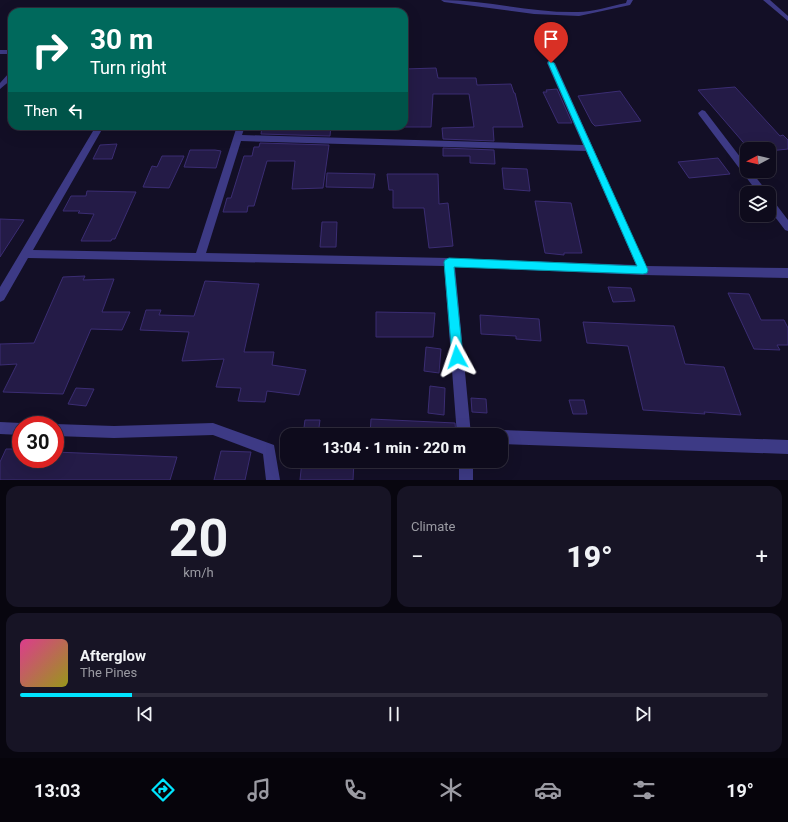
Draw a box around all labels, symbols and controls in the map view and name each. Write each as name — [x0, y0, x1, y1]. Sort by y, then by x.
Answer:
pin — [534, 22, 568, 63]
text: 30 m — [90, 23, 153, 56]
icon: right — [24, 24, 76, 76]
icon: arrive — [540, 28, 562, 50]
text: Turn right — [90, 57, 167, 78]
icon: left — [65, 100, 87, 122]
text: Then — [24, 102, 57, 120]
north arrow — [740, 142, 776, 178]
map controls — [740, 142, 776, 222]
button: layers — [740, 186, 776, 222]
position arrow — [436, 336, 478, 378]
speed limit sign: 30 — [12, 416, 64, 468]
text: 13:04 · 1 min · 220 m — [322, 439, 466, 457]
text: 20 — [169, 508, 228, 569]
text: Climate — [411, 519, 455, 534]
text: 19° — [566, 539, 613, 574]
text: − — [411, 544, 424, 569]
text: + — [756, 544, 768, 569]
text: km/h — [183, 565, 214, 580]
text: Afterglow — [80, 647, 146, 665]
text: The Pines — [80, 665, 137, 680]
icon: previous — [134, 703, 156, 725]
icon: pause — [383, 703, 405, 725]
icon: next — [632, 703, 654, 725]
icon: directions — [149, 776, 177, 804]
icon: music — [245, 776, 273, 804]
icon: phone — [341, 776, 369, 804]
icon: climate — [437, 776, 465, 804]
icon: car — [534, 776, 562, 804]
icon: filters — [630, 776, 658, 804]
text: 13:03 — [34, 780, 81, 801]
text: 19° — [726, 780, 754, 801]

